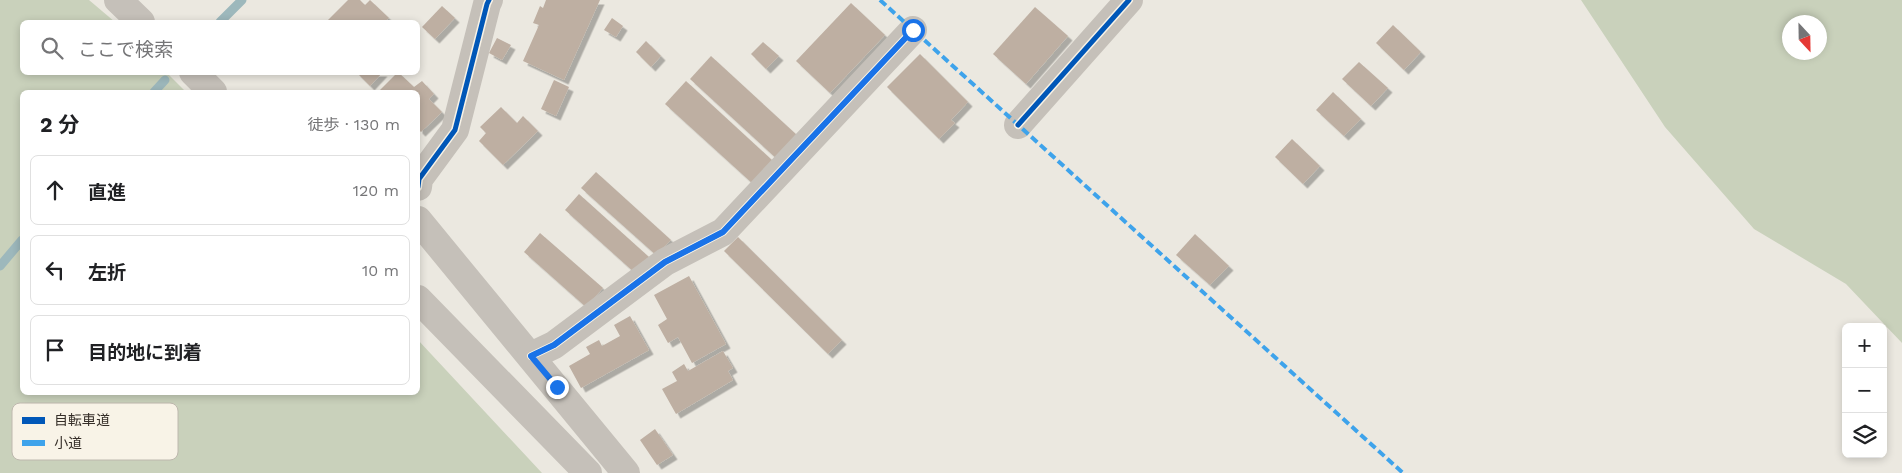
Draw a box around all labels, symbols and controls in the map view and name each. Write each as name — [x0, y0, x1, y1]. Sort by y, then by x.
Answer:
north arrow — [1782, 15, 1827, 60]
route start — [902, 19, 925, 42]
search box — [20, 20, 420, 75]
icon: search — [38, 34, 66, 62]
text: ここで検索 — [78, 38, 173, 61]
text: 2 分 — [40, 112, 80, 137]
text: 徒歩 · 130 m — [308, 115, 400, 134]
icon: ahead — [41, 176, 69, 204]
text: 直進 — [88, 181, 126, 204]
text: 120 m — [353, 181, 399, 200]
icon: left — [41, 256, 69, 284]
text: 左折 — [88, 261, 126, 284]
text: 10 m — [362, 261, 399, 280]
map controls — [1842, 323, 1887, 458]
button: + — [1842, 323, 1887, 368]
icon: arrive — [41, 336, 69, 364]
text: 目的地に到着 — [88, 341, 202, 364]
button: − — [1842, 368, 1887, 413]
route end — [546, 376, 569, 399]
legend — [12, 403, 178, 460]
text: 自転車道 — [54, 412, 110, 428]
button: layers — [1842, 413, 1887, 458]
text: 小道 — [54, 435, 82, 451]

